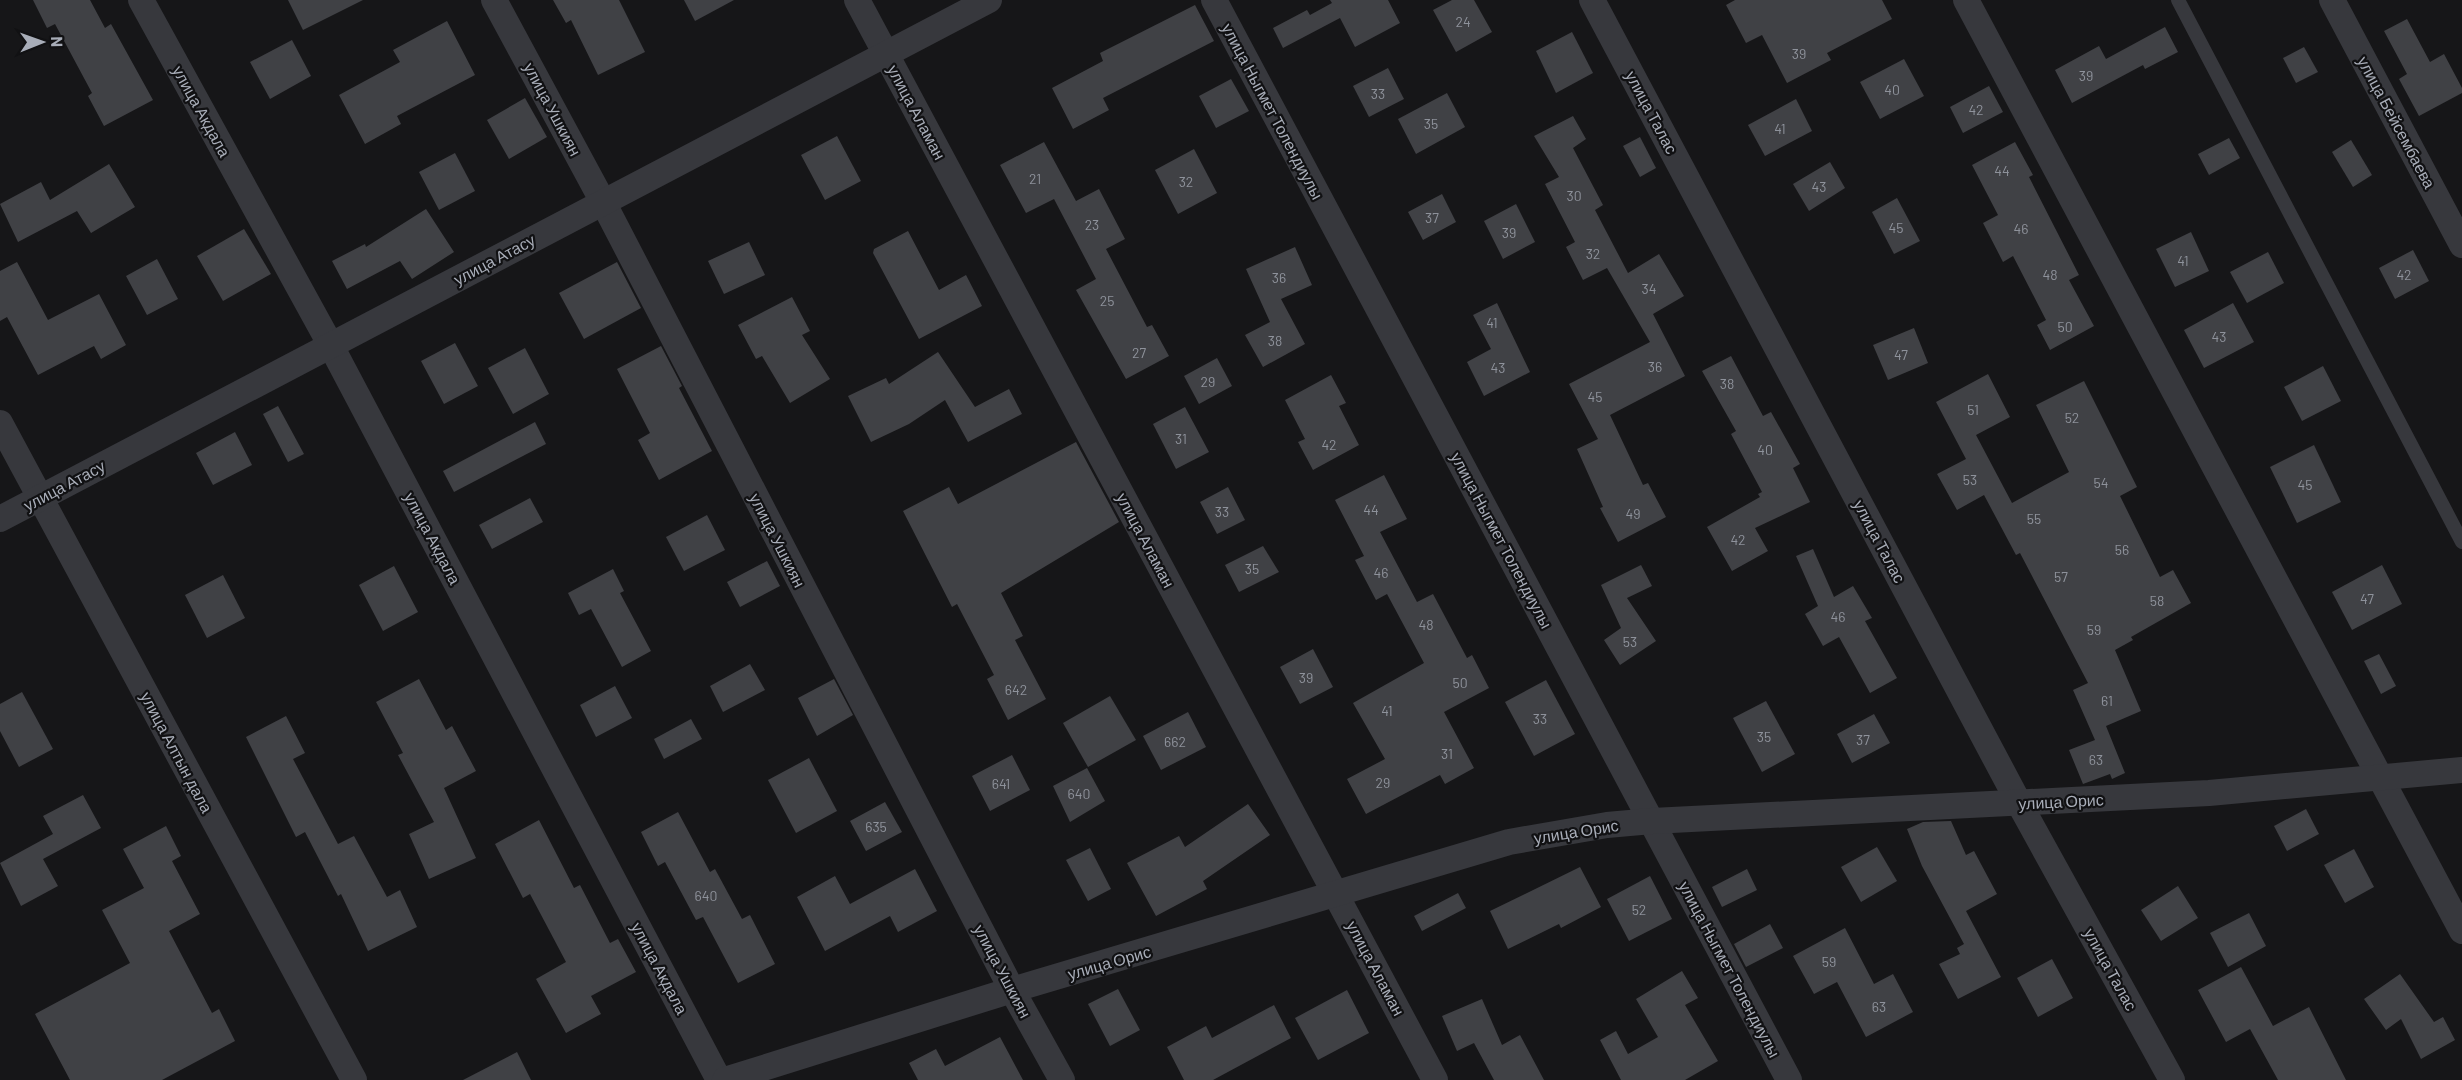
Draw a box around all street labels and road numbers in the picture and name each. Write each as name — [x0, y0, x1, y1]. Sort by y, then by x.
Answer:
street label: улица Ныгмет Толендиулы — [1218, 20, 1328, 202]
street label: улица Бейсембаева — [2354, 53, 2440, 191]
street label: улица Ушкиян — [520, 59, 586, 159]
street label: улица Аламан — [884, 61, 950, 163]
street label: улица Акдала — [169, 62, 235, 160]
street label: улица Талас — [1622, 67, 1682, 157]
street label: улица Атасу — [450, 230, 538, 288]
street label: улица Ныгмет Толендиулы — [1447, 449, 1557, 631]
street label: улица Атасу — [20, 456, 108, 514]
street label: улица Акдала — [401, 489, 465, 587]
street label: улица Аламан — [1113, 489, 1179, 591]
street label: улица Ушкиян — [746, 490, 810, 590]
street label: улица Талас — [1850, 496, 1910, 586]
street label: улица Алтын дала — [137, 688, 217, 816]
street label: улица Орис — [2018, 789, 2104, 813]
street label: улица Орис — [1532, 815, 1620, 847]
street label: улица Ныгмет Толендиулы — [1675, 878, 1785, 1060]
street label: улица Аламан — [1343, 917, 1409, 1019]
street label: улица Акдала — [628, 919, 692, 1017]
street label: улица Ушкиян — [970, 921, 1036, 1021]
street label: улица Талас — [2081, 924, 2141, 1014]
street label: улица Орис — [1065, 941, 1153, 983]

